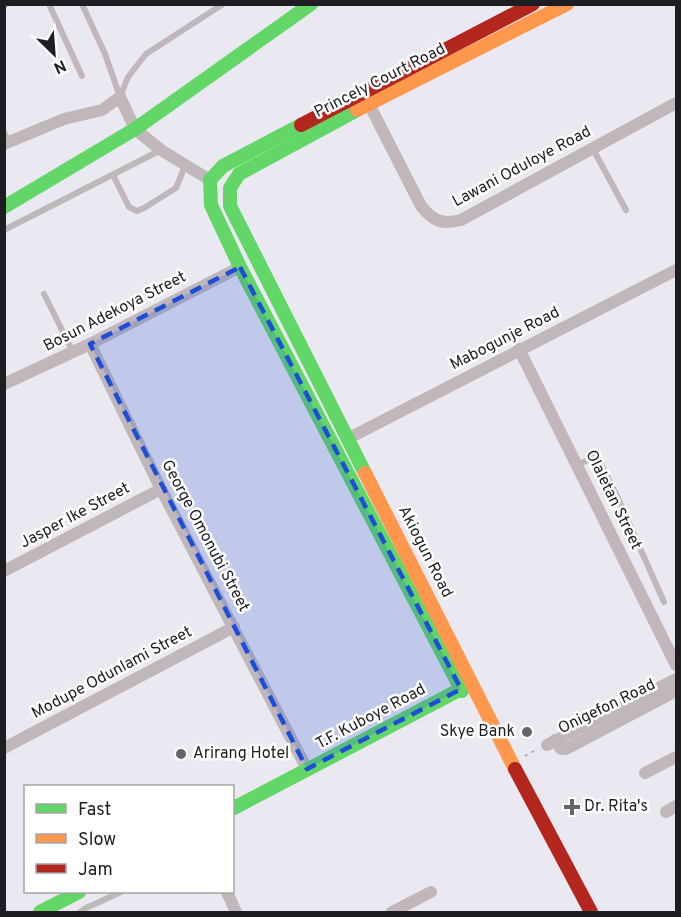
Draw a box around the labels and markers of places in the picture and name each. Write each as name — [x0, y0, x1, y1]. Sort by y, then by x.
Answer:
place label: Skye Bank — [440, 722, 515, 742]
marker: Skye Bank — [520, 725, 534, 739]
place label: Arirang Hotel — [193, 744, 289, 764]
marker: Arirang Hotel — [174, 747, 188, 761]
place label: Dr. Rita's — [584, 797, 648, 817]
marker: Dr. Rita's — [565, 800, 579, 814]

